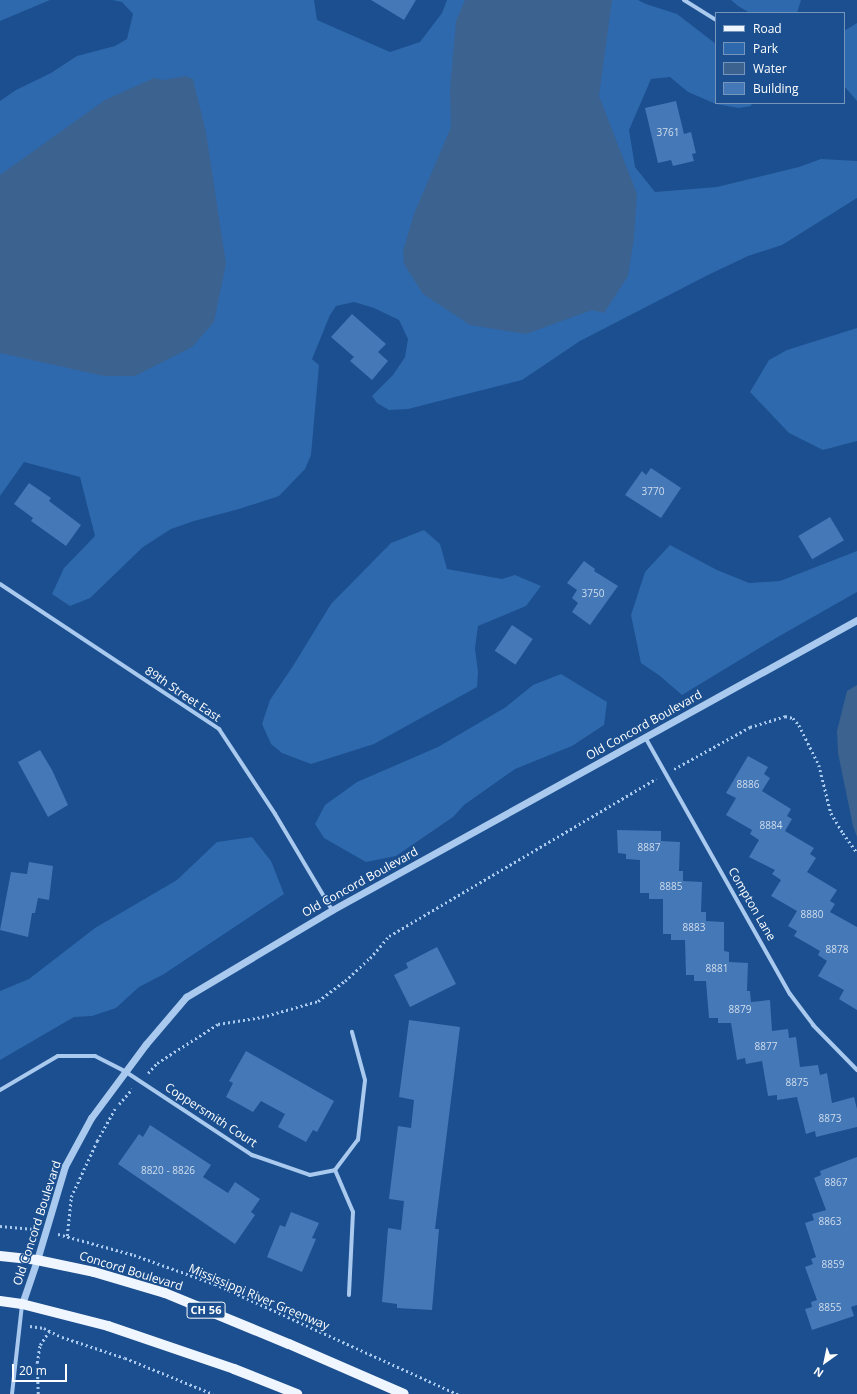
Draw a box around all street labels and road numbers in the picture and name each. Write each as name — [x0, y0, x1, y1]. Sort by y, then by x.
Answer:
street label: 89th Street East — [142, 663, 224, 725]
street label: Old Concord Boulevard — [584, 687, 704, 763]
street label: Old Concord Boulevard — [300, 844, 420, 920]
street label: Compton Lane — [725, 865, 779, 943]
street label: Coppersmith Court — [162, 1080, 260, 1150]
street label: Old Concord Boulevard — [10, 1159, 64, 1287]
street label: Concord Boulevard — [78, 1248, 184, 1294]
street label: Mississippi River Greenway — [187, 1261, 331, 1333]
road number: CH 56 — [186, 1301, 226, 1319]

